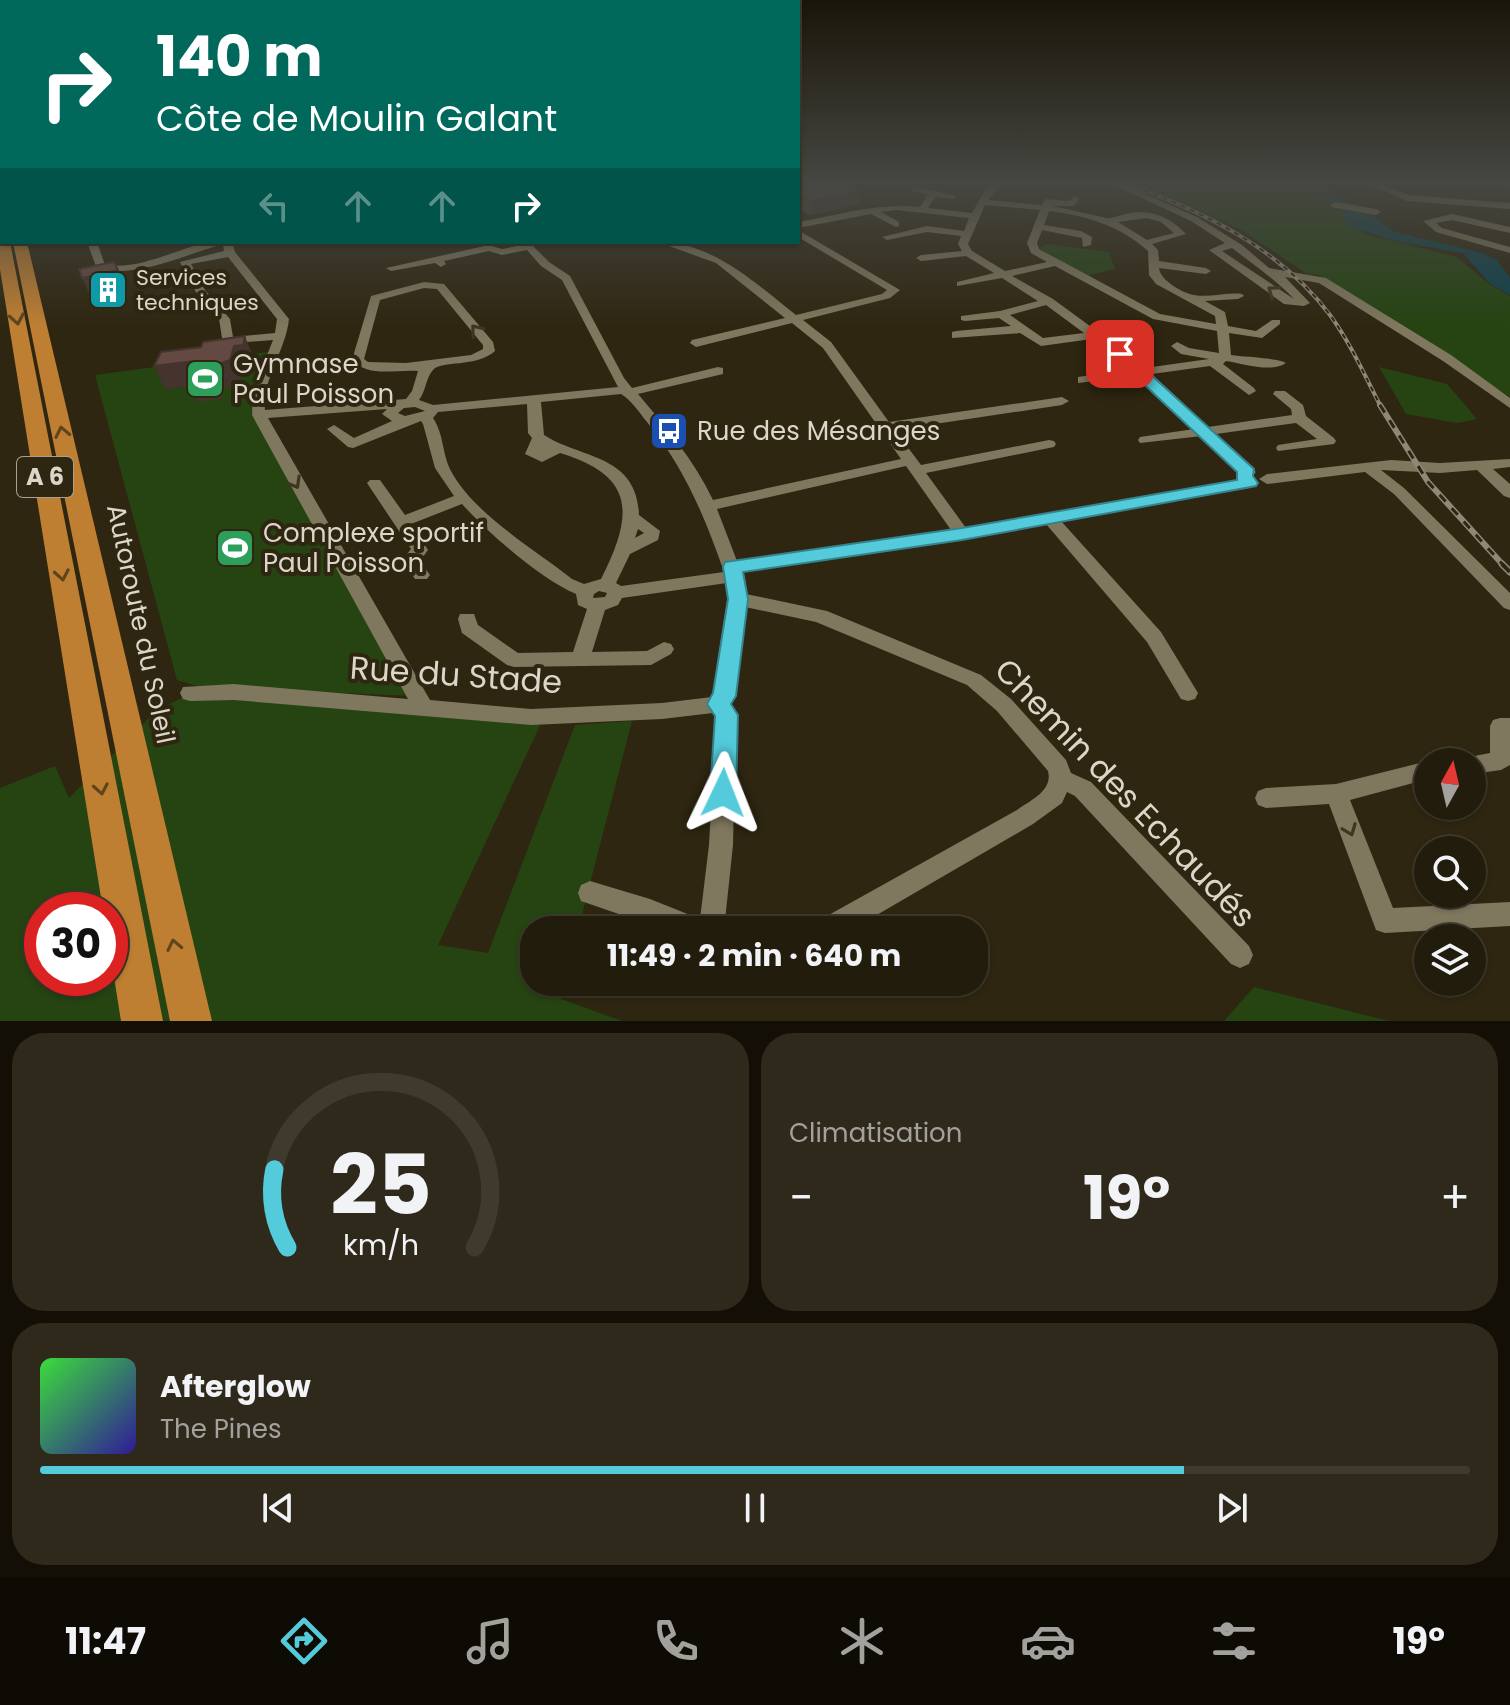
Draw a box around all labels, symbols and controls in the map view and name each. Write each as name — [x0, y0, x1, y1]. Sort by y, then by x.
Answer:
text: 140 m — [156, 17, 323, 96]
icon: right — [24, 32, 128, 136]
text: Côte de Moulin Galant — [156, 93, 557, 144]
icon: left — [252, 184, 296, 228]
icon: ahead — [336, 184, 380, 228]
icon: ahead — [420, 184, 464, 228]
icon: right — [504, 184, 548, 228]
place label: Services techniques — [136, 262, 259, 318]
building icon: Services techniques — [87, 269, 129, 311]
one-way arrow — [1267, 286, 1281, 301]
one-way arrow — [7, 312, 24, 326]
pin — [1086, 320, 1154, 388]
one-way arrow — [472, 324, 486, 339]
icon: arrive — [1098, 332, 1142, 376]
place label: Gymnase Paul Poisson — [233, 346, 394, 412]
sports icon: Gymnase Paul Poisson — [184, 358, 226, 400]
bus stop icon: Rue des Mésanges — [648, 410, 690, 452]
place label: Rue des Mésanges — [697, 413, 940, 449]
one-way arrow — [54, 425, 71, 439]
road number: A 6 — [17, 457, 73, 497]
one-way arrow — [285, 475, 301, 489]
street label: Autoroute du Soleil — [98, 501, 184, 747]
place label: Complexe sportif Paul Poisson — [263, 515, 484, 581]
sports icon: Complexe sportif Paul Poisson — [214, 527, 256, 569]
one-way arrow — [53, 568, 70, 582]
street label: Rue du Stade — [348, 645, 564, 704]
street label: Chemin des Echaudés — [985, 648, 1266, 937]
north arrow — [1414, 748, 1486, 820]
map controls — [1414, 748, 1486, 996]
position arrow — [681, 751, 765, 835]
one-way arrow — [91, 783, 108, 796]
one-way arrow — [1340, 822, 1356, 836]
button: search — [1414, 836, 1486, 908]
speed limit sign: 30 — [24, 892, 128, 996]
button: layers — [1414, 924, 1486, 996]
text: 11:49 · 2 min · 640 m — [607, 934, 901, 977]
one-way arrow — [166, 938, 183, 952]
text: Climatisation — [789, 1115, 962, 1151]
text: 25 — [330, 1127, 431, 1243]
text: 19° — [1083, 1156, 1170, 1240]
text: − — [789, 1167, 813, 1228]
text: + — [1440, 1167, 1470, 1228]
text: km/h — [342, 1225, 419, 1265]
text: Afterglow — [160, 1365, 311, 1408]
text: The Pines — [160, 1411, 282, 1447]
icon: previous — [256, 1486, 300, 1530]
icon: pause — [733, 1486, 777, 1530]
icon: next — [1210, 1486, 1254, 1530]
icon: directions — [276, 1613, 332, 1669]
icon: music — [462, 1613, 518, 1669]
icon: phone — [648, 1613, 704, 1669]
icon: climate — [834, 1613, 890, 1669]
icon: car — [1020, 1613, 1076, 1669]
icon: filters — [1206, 1613, 1262, 1669]
text: 11:47 — [65, 1616, 146, 1667]
text: 19° — [1393, 1616, 1445, 1667]

